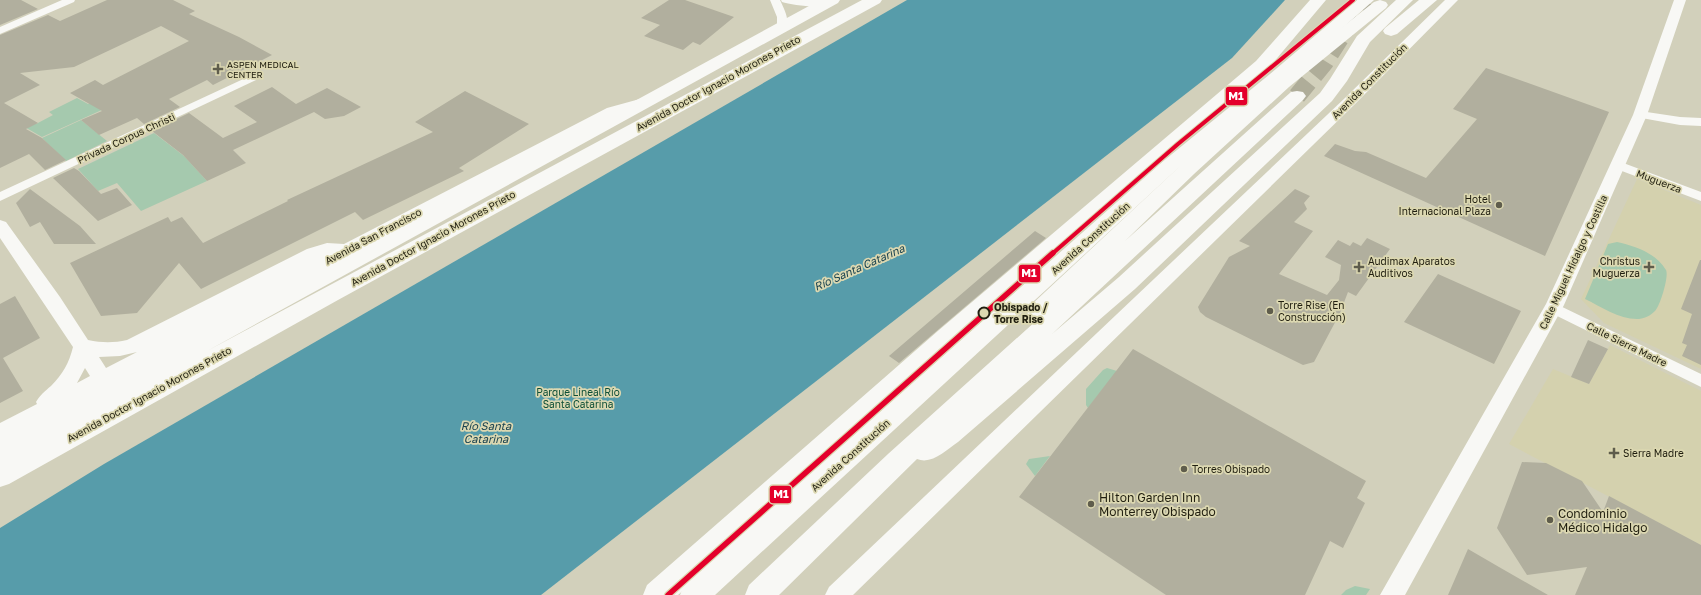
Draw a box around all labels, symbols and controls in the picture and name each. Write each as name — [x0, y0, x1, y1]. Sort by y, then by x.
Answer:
street label: Avenida Doctor Ignacio Morones Prieto — [634, 33, 802, 133]
street label: Avenida Constitución — [1329, 41, 1409, 121]
place label: ASPEN MEDICAL CENTER — [227, 59, 299, 80]
marker: ASPEN MEDICAL CENTER — [212, 63, 224, 75]
line badge: M1 — [1225, 86, 1248, 106]
text: M1 — [1228, 89, 1244, 102]
street label: Privada Corpus Christi — [75, 110, 177, 166]
street label: Muguerza — [1635, 167, 1683, 195]
street label: Avenida Doctor Ignacio Morones Prieto — [349, 188, 517, 288]
place label: Hotel Internacional Plaza — [1399, 193, 1491, 217]
street label: Calle Miguel Hidalgo y Costilla — [1537, 193, 1609, 331]
street label: Avenida Constitución — [1048, 200, 1132, 276]
marker: Hotel Internacional Plaza — [1494, 200, 1504, 210]
street label: Avenida San Francisco — [323, 205, 423, 267]
water label: Río Santa Catarina — [812, 241, 907, 293]
place label: Audimax Aparatos Auditivos — [1368, 255, 1455, 279]
place label: Christus Muguerza — [1593, 255, 1640, 279]
marker: Audimax Aparatos Auditivos — [1353, 261, 1365, 273]
marker: Christus Muguerza — [1643, 261, 1655, 273]
line badge: M1 — [1018, 264, 1041, 283]
text: M1 — [1021, 266, 1037, 279]
place label: Torre Rise (En Construcción) — [1278, 299, 1346, 323]
place label: Obispado / Torre Rise — [994, 301, 1048, 325]
marker: Obispado / Torre Rise — [977, 306, 991, 320]
marker: Torre Rise (En Construcción) — [1265, 306, 1275, 316]
street label: Calle Sierra Madre — [1585, 319, 1669, 369]
street label: Avenida Doctor Ignacio Morones Prieto — [65, 344, 233, 444]
park label: Parque Lineal Río Santa Catarina — [536, 386, 620, 410]
street label: Avenida Constitución — [808, 417, 892, 493]
water label: Río Santa Catarina — [461, 419, 512, 445]
marker: Sierra Madre — [1608, 447, 1620, 459]
place label: Sierra Madre — [1623, 447, 1684, 459]
place label: Torres Obispado — [1192, 463, 1270, 475]
marker: Torres Obispado — [1179, 464, 1189, 474]
line badge: M1 — [769, 485, 792, 504]
text: M1 — [773, 487, 789, 500]
place label: Hilton Garden Inn Monterrey Obispado — [1099, 490, 1216, 519]
marker: Hilton Garden Inn Monterrey Obispado — [1086, 499, 1096, 509]
place label: Condominio Médico Hidalgo — [1558, 506, 1647, 535]
marker: Condominio Médico Hidalgo — [1545, 515, 1555, 525]

